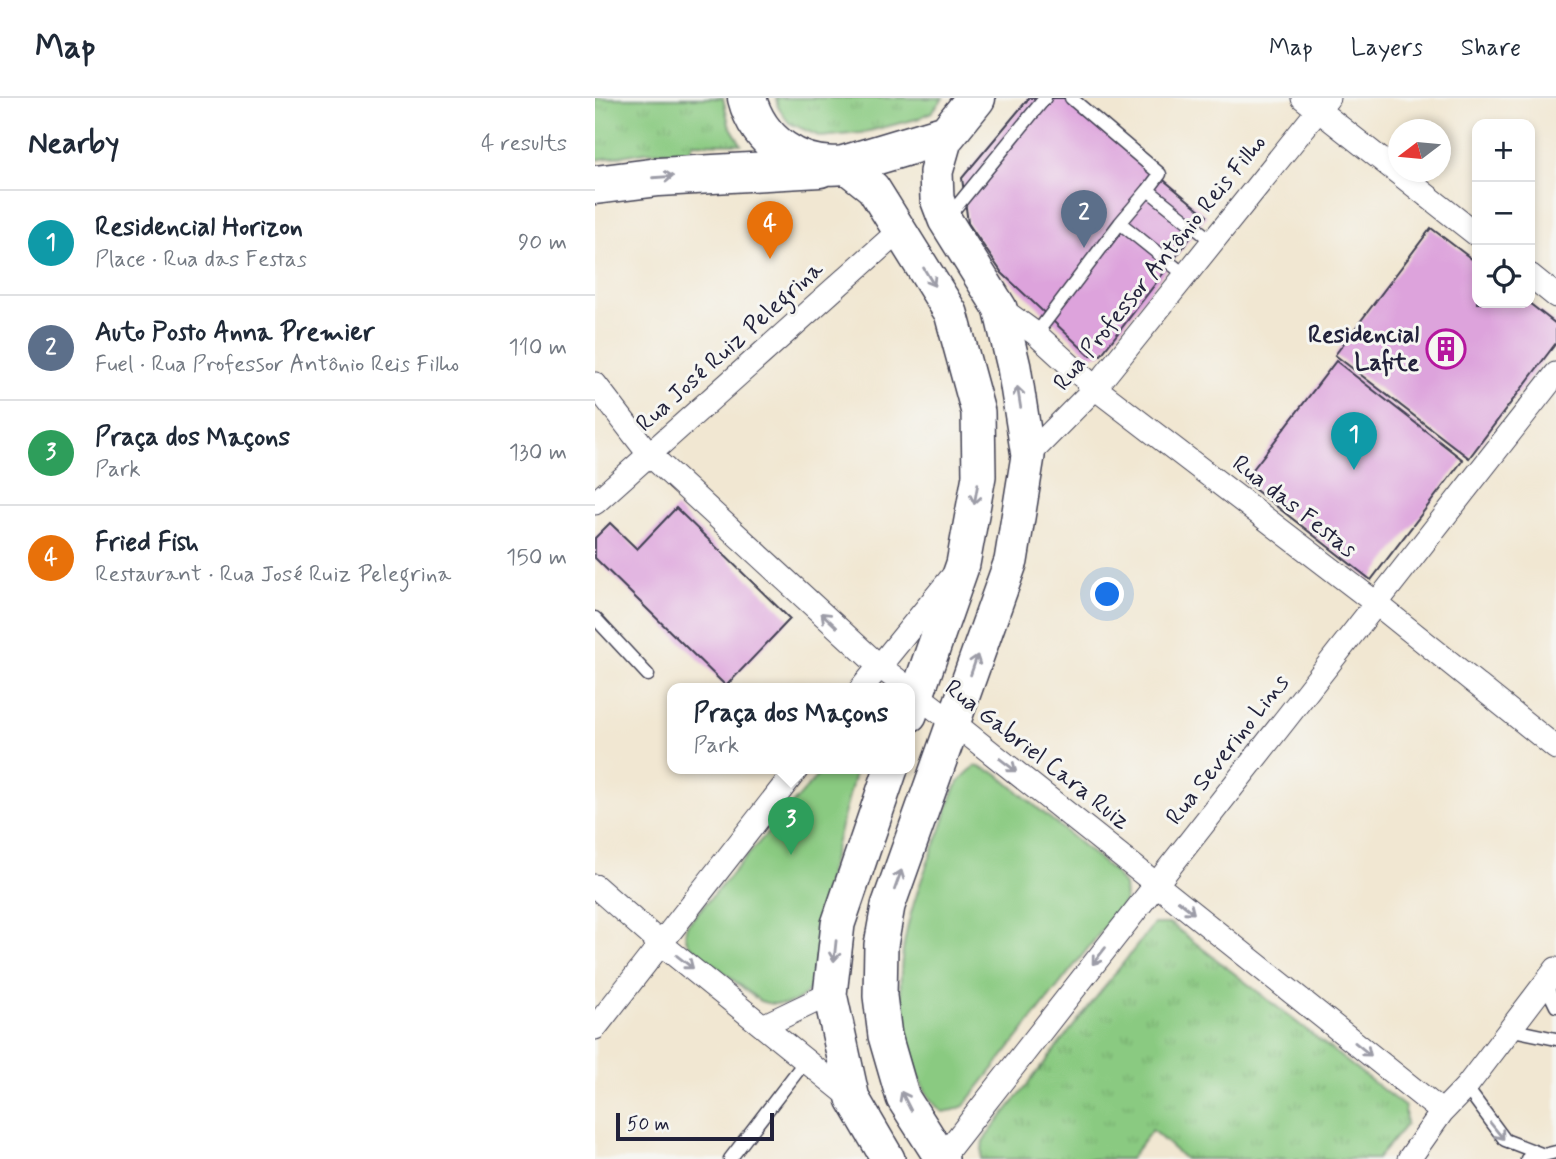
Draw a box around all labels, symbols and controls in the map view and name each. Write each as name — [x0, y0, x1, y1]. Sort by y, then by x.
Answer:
text: Map — [35, 26, 95, 70]
text: Map — [1269, 33, 1313, 64]
text: Layers — [1351, 33, 1423, 64]
text: Share — [1461, 33, 1521, 64]
north arrow — [1388, 119, 1451, 182]
map controls — [1472, 119, 1535, 308]
button: + — [1472, 119, 1535, 182]
text: Nearby — [28, 124, 119, 163]
street label: Rua Professor Antônio Reis Filho — [1047, 128, 1273, 398]
text: 4 results — [481, 129, 567, 159]
one-way arrow — [651, 170, 673, 183]
button: − — [1472, 182, 1535, 245]
pin: 2 — [1061, 190, 1107, 248]
pin: 4 — [747, 201, 793, 259]
text: Residencial Horizon — [95, 211, 303, 245]
text: 1 — [46, 228, 56, 258]
text: 90 m — [518, 228, 567, 258]
text: Place · Rua das Festas — [95, 245, 307, 275]
button: locate — [1472, 245, 1535, 308]
street label: Rua José Ruiz Pelegrina — [630, 254, 833, 442]
one-way arrow — [922, 266, 936, 286]
text: Auto Posto Anna Premier — [95, 316, 375, 350]
place label: Residencial Lafite — [1308, 320, 1419, 379]
building icon: Residencial Lafite — [1425, 328, 1467, 370]
text: 2 — [45, 333, 57, 363]
text: 110 m — [508, 333, 567, 363]
text: Fuel · Rua Professor Antônio Reis Filho — [95, 350, 459, 380]
one-way arrow — [1012, 386, 1025, 409]
pin: 1 — [1331, 412, 1377, 470]
text: Praça dos Maçons — [95, 421, 290, 455]
text: 3 — [46, 438, 56, 468]
text: 130 m — [509, 438, 567, 468]
street label: Rua das Festas — [1225, 449, 1363, 566]
text: Park — [95, 455, 141, 485]
one-way arrow — [969, 482, 982, 505]
text: Fried Fish — [95, 526, 199, 560]
text: 4 — [44, 543, 58, 573]
text: 150 m — [506, 543, 567, 573]
text: Restaurant · Rua José Ruiz Pelegrina — [95, 560, 451, 590]
your location — [1090, 577, 1124, 611]
one-way arrow — [821, 611, 838, 628]
one-way arrow — [969, 655, 981, 677]
street label: Rua Severino Lins — [1159, 668, 1297, 832]
street label: Rua Gabriel Cara Ruiz — [938, 673, 1136, 837]
popup — [667, 683, 915, 774]
text: Praça dos Maçons — [693, 697, 889, 731]
text: Park — [693, 731, 739, 761]
one-way arrow — [998, 757, 1016, 773]
pin: 3 — [768, 797, 814, 855]
one-way arrow — [892, 869, 905, 891]
one-way arrow — [1176, 899, 1194, 914]
one-way arrow — [828, 939, 841, 962]
one-way arrow — [1091, 946, 1106, 965]
one-way arrow — [675, 954, 693, 969]
one-way arrow — [1354, 1041, 1372, 1057]
one-way arrow — [899, 1091, 913, 1112]
scale bar — [616, 1110, 773, 1142]
text: 50 m — [627, 1112, 670, 1137]
one-way arrow — [1489, 1121, 1505, 1139]

